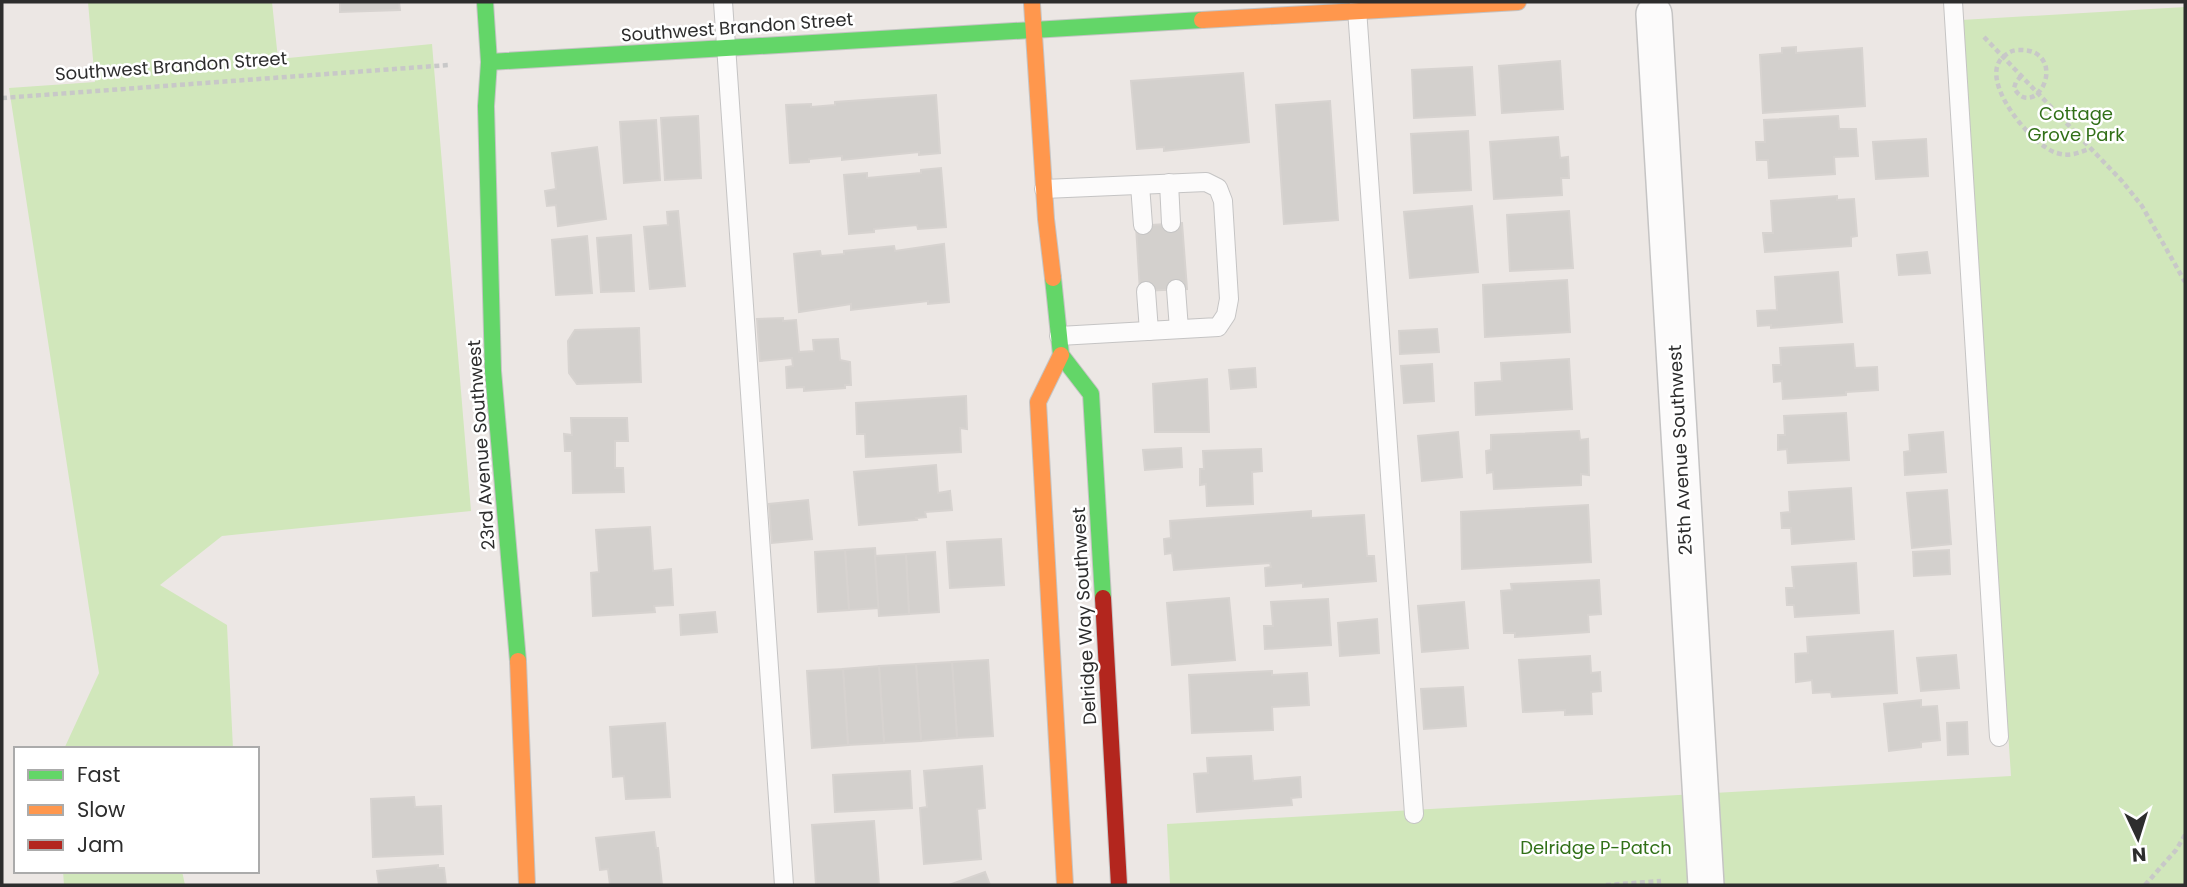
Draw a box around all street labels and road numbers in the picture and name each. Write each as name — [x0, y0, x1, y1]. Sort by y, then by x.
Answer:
street label: Southwest Brandon Street — [620, 6, 854, 48]
street label: Southwest Brandon Street — [54, 45, 288, 87]
street label: 23rd Avenue Southwest — [461, 339, 501, 551]
street label: 25th Avenue Southwest — [1662, 344, 1698, 556]
street label: Delridge Way Southwest — [1066, 507, 1102, 725]

